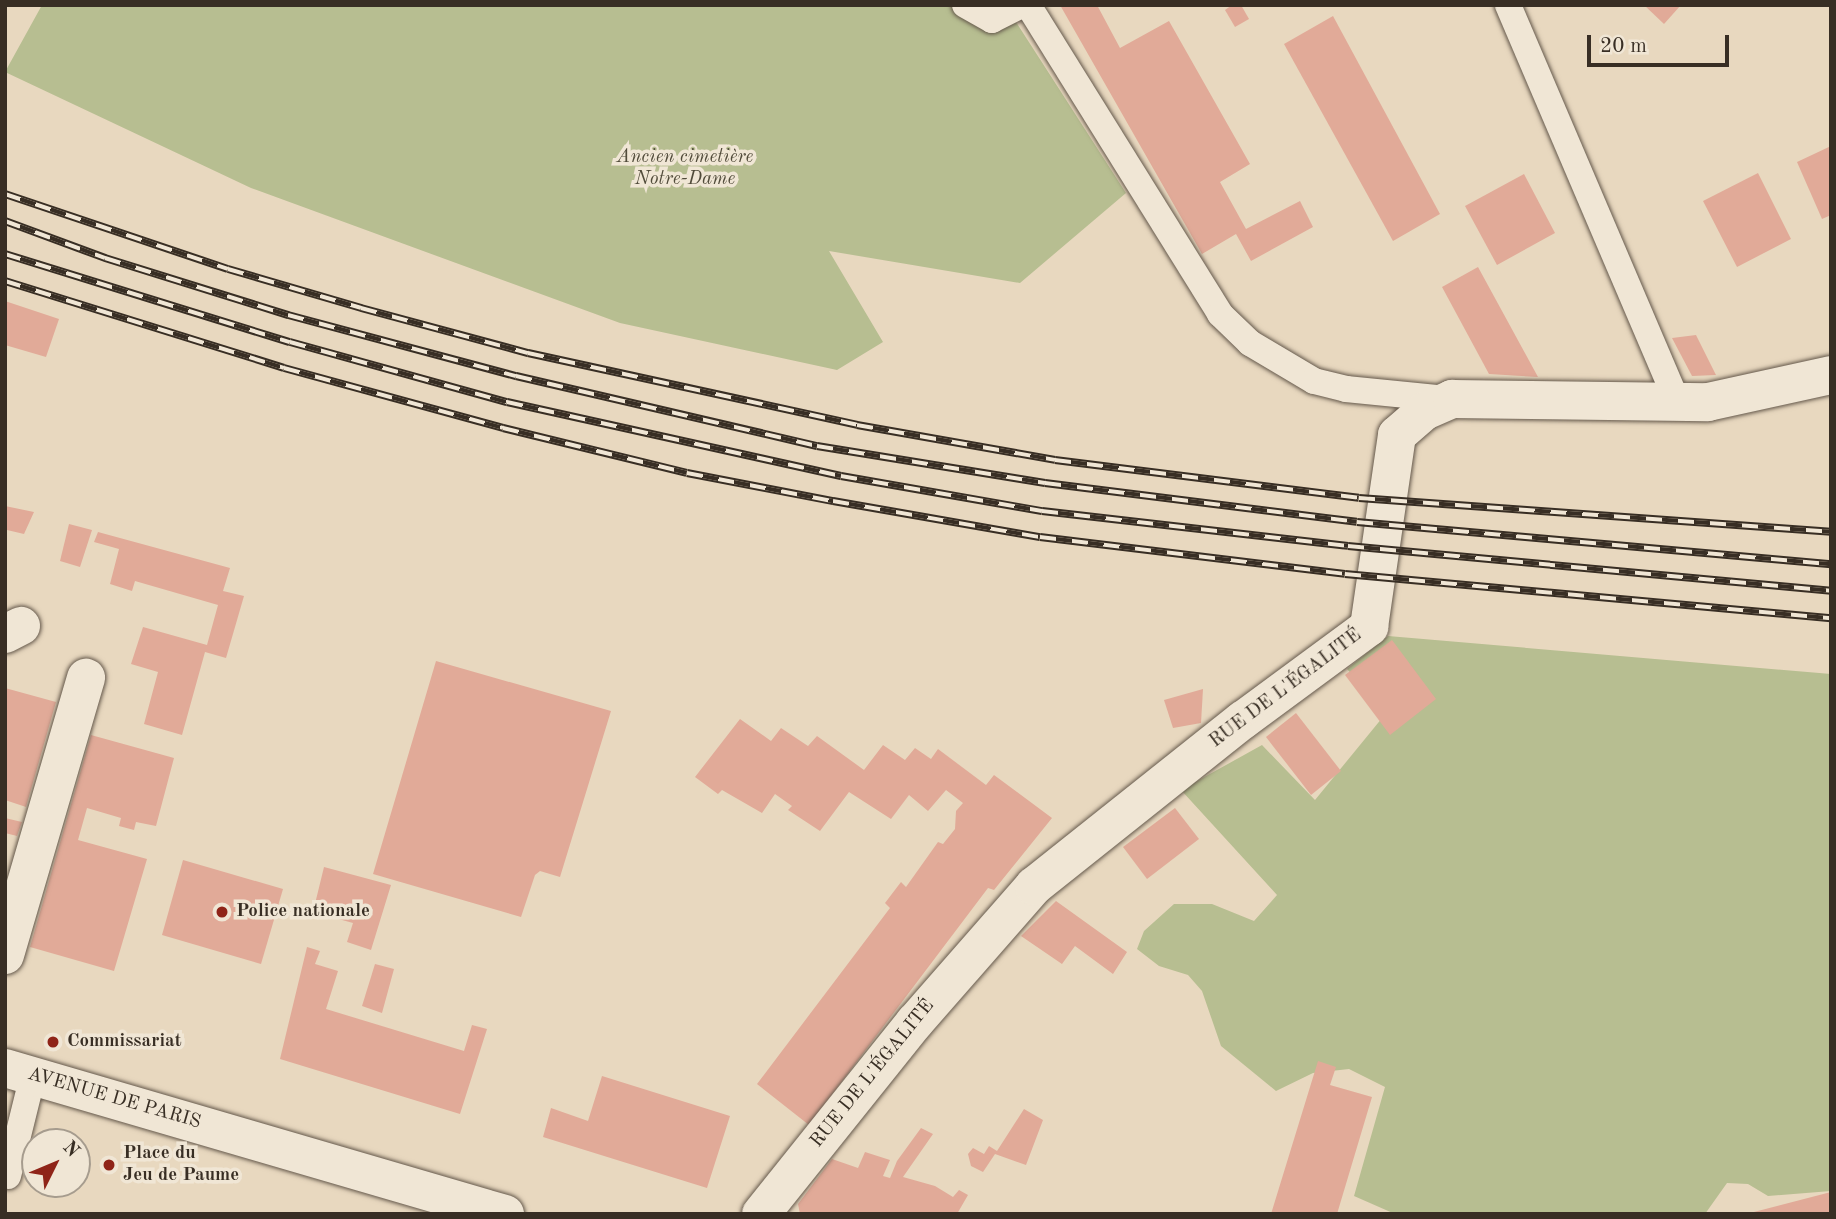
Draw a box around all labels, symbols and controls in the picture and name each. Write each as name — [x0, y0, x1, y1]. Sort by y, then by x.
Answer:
scale bar — [1591, 21, 1733, 65]
text: 20 m — [1600, 36, 1647, 57]
park label: Ancien cimetière Notre-Dame — [617, 147, 753, 191]
street label: RUE DE L'ÉGALITÉ — [1206, 624, 1366, 754]
place label: Police nationale — [236, 901, 370, 923]
marker: Police nationale — [214, 904, 230, 920]
street label: RUE DE L'ÉGALITÉ — [806, 995, 940, 1153]
place label: Commissariat — [67, 1031, 182, 1053]
marker: Commissariat — [45, 1034, 61, 1050]
street label: AVENUE DE PARIS — [25, 1063, 203, 1135]
north arrow — [21, 1128, 91, 1198]
text: N — [58, 1138, 82, 1161]
place label: Place du Jeu de Paume — [123, 1143, 239, 1187]
marker: Place du Jeu de Paume — [101, 1157, 117, 1173]

